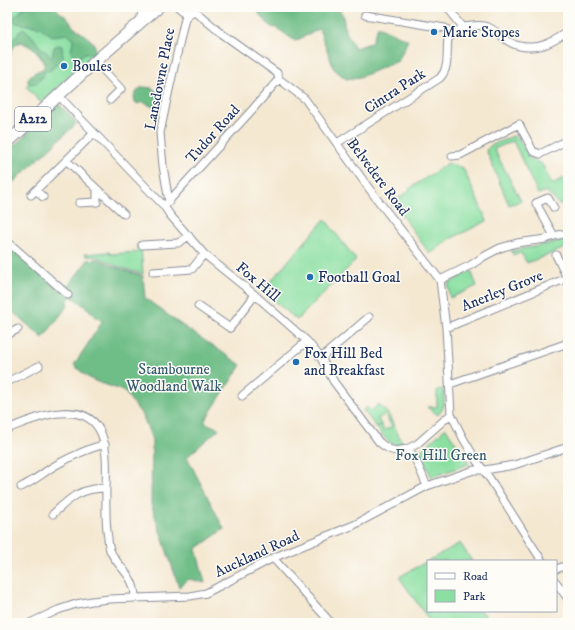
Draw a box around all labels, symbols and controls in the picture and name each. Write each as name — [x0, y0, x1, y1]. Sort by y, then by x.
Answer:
place label: Marie Stopes — [442, 23, 520, 42]
street label: Lansdowne Place — [141, 26, 179, 132]
marker: Marie Stopes — [429, 27, 439, 37]
place label: Boules — [72, 57, 112, 76]
marker: Boules — [59, 61, 69, 71]
street label: Cintra Park — [361, 64, 430, 118]
street label: Tudor Road — [182, 100, 245, 167]
road number: A212 — [15, 107, 51, 131]
street label: Belvedere Road — [343, 134, 414, 220]
street label: Fox Hill — [232, 258, 284, 306]
street label: Anerley Grove — [458, 266, 546, 316]
place label: Football Goal — [318, 268, 401, 287]
marker: Football Goal — [305, 272, 315, 282]
place label: Fox Hill Bed and Breakfast — [304, 344, 385, 380]
marker: Fox Hill Bed and Breakfast — [291, 357, 301, 367]
park label: Stambourne Woodland Walk — [125, 360, 222, 396]
park label: Fox Hill Green — [395, 446, 487, 465]
street label: Auckland Road — [212, 526, 303, 582]
legend — [427, 560, 557, 612]
text: Road — [463, 569, 488, 584]
text: Park — [463, 589, 485, 604]

